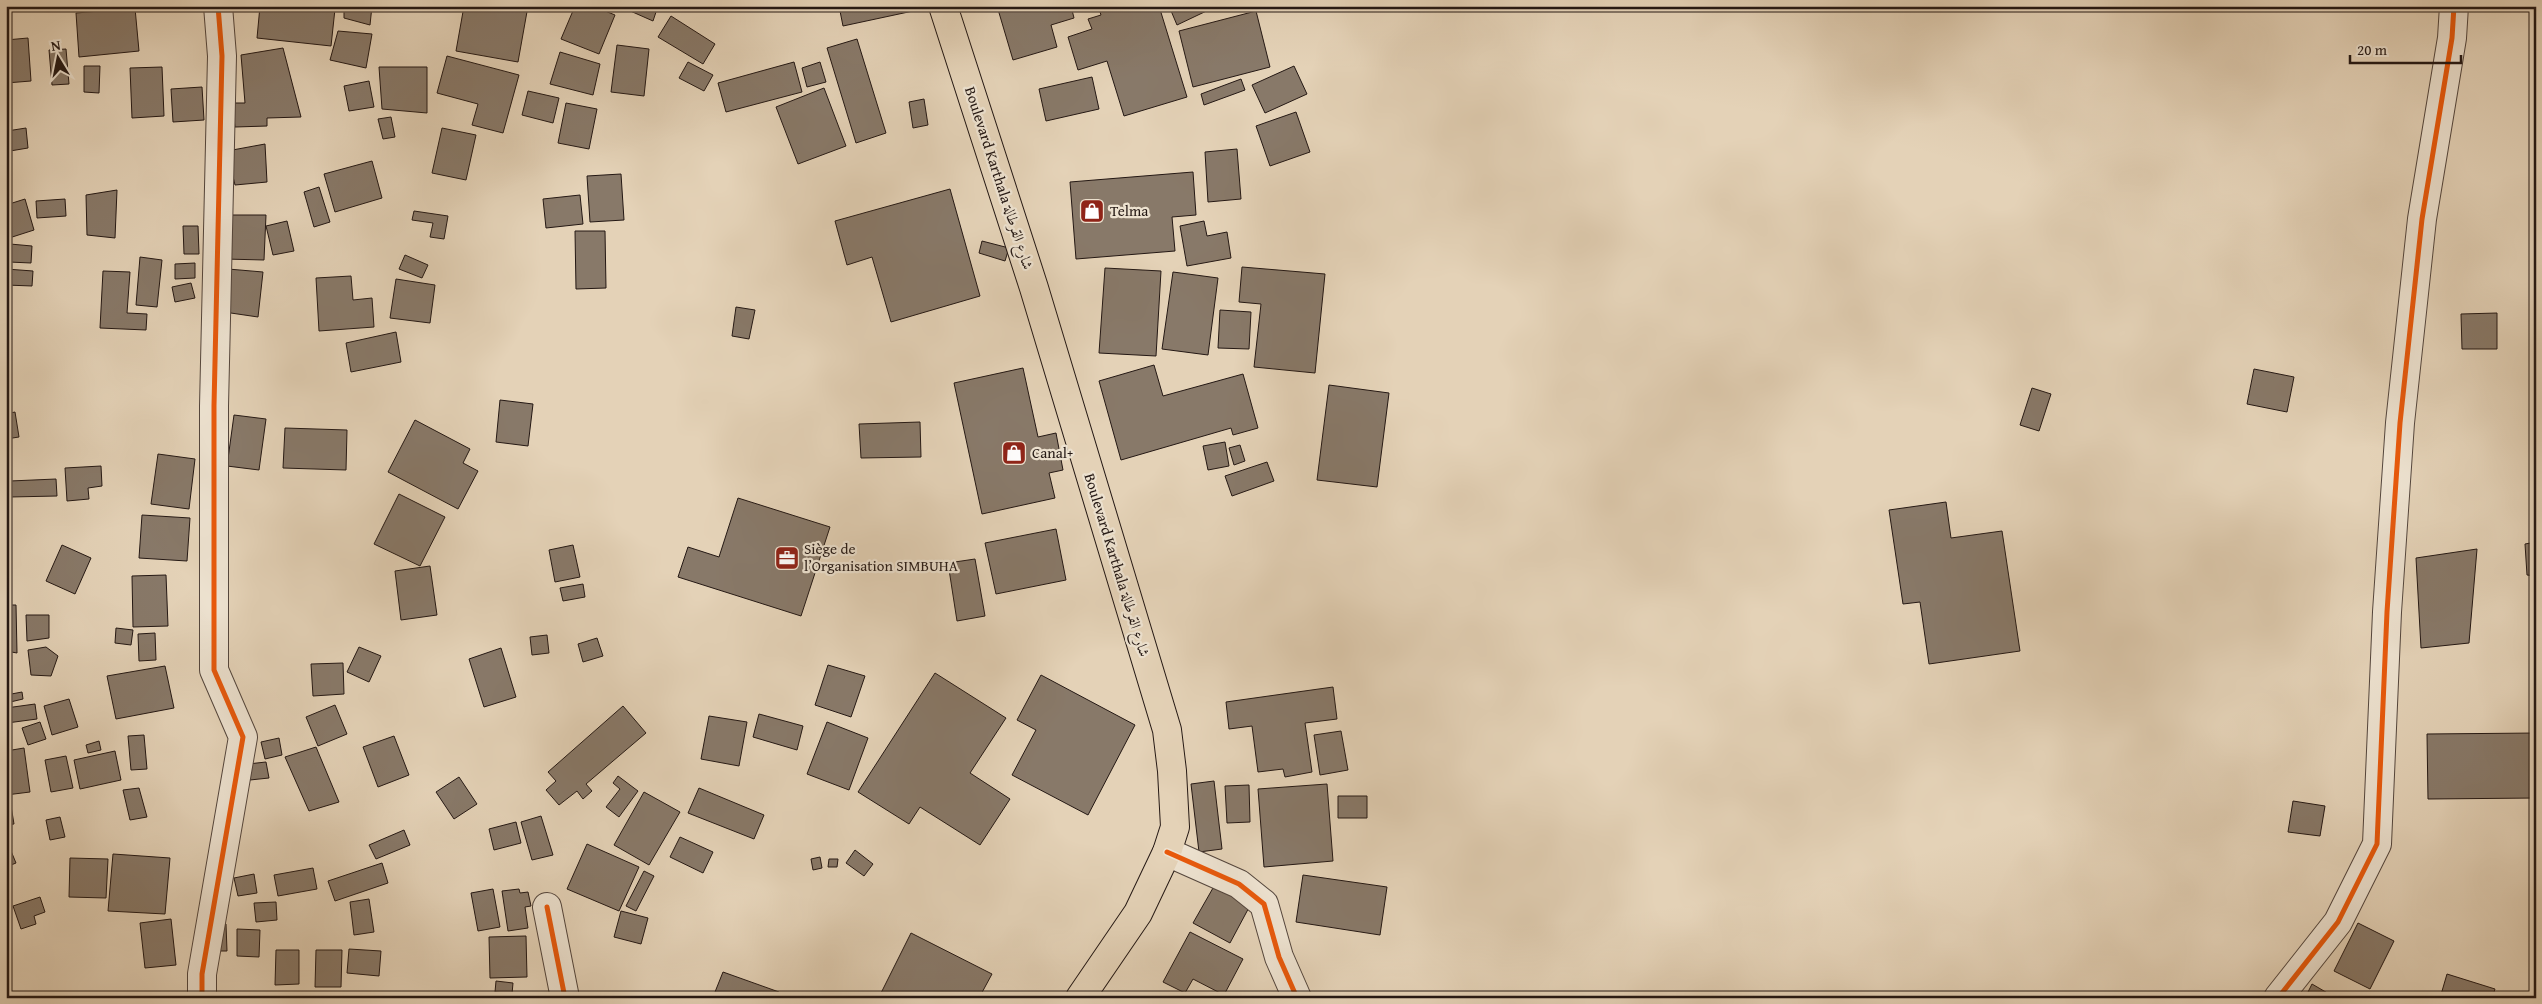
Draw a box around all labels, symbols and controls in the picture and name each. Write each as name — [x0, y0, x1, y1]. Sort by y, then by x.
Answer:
north arrow — [32, 32, 82, 82]
scale bar — [2350, 32, 2461, 64]
text: N — [49, 34, 63, 56]
text: 20 m — [2357, 39, 2388, 60]
street label: Boulevard Karthala شارع القرطالة — [957, 84, 1039, 273]
shop icon: Telma — [1079, 198, 1105, 224]
place label: Telma — [1110, 200, 1148, 221]
shop icon: Canal+ — [1001, 440, 1027, 466]
place label: Canal+ — [1032, 442, 1073, 463]
street label: Boulevard Karthala شارع القرطالة — [1077, 471, 1155, 660]
place label: Siège de l’Organisation SIMBUHA — [804, 538, 958, 576]
office icon: Siège de l’Organisation SIMBUHA — [774, 545, 800, 571]

